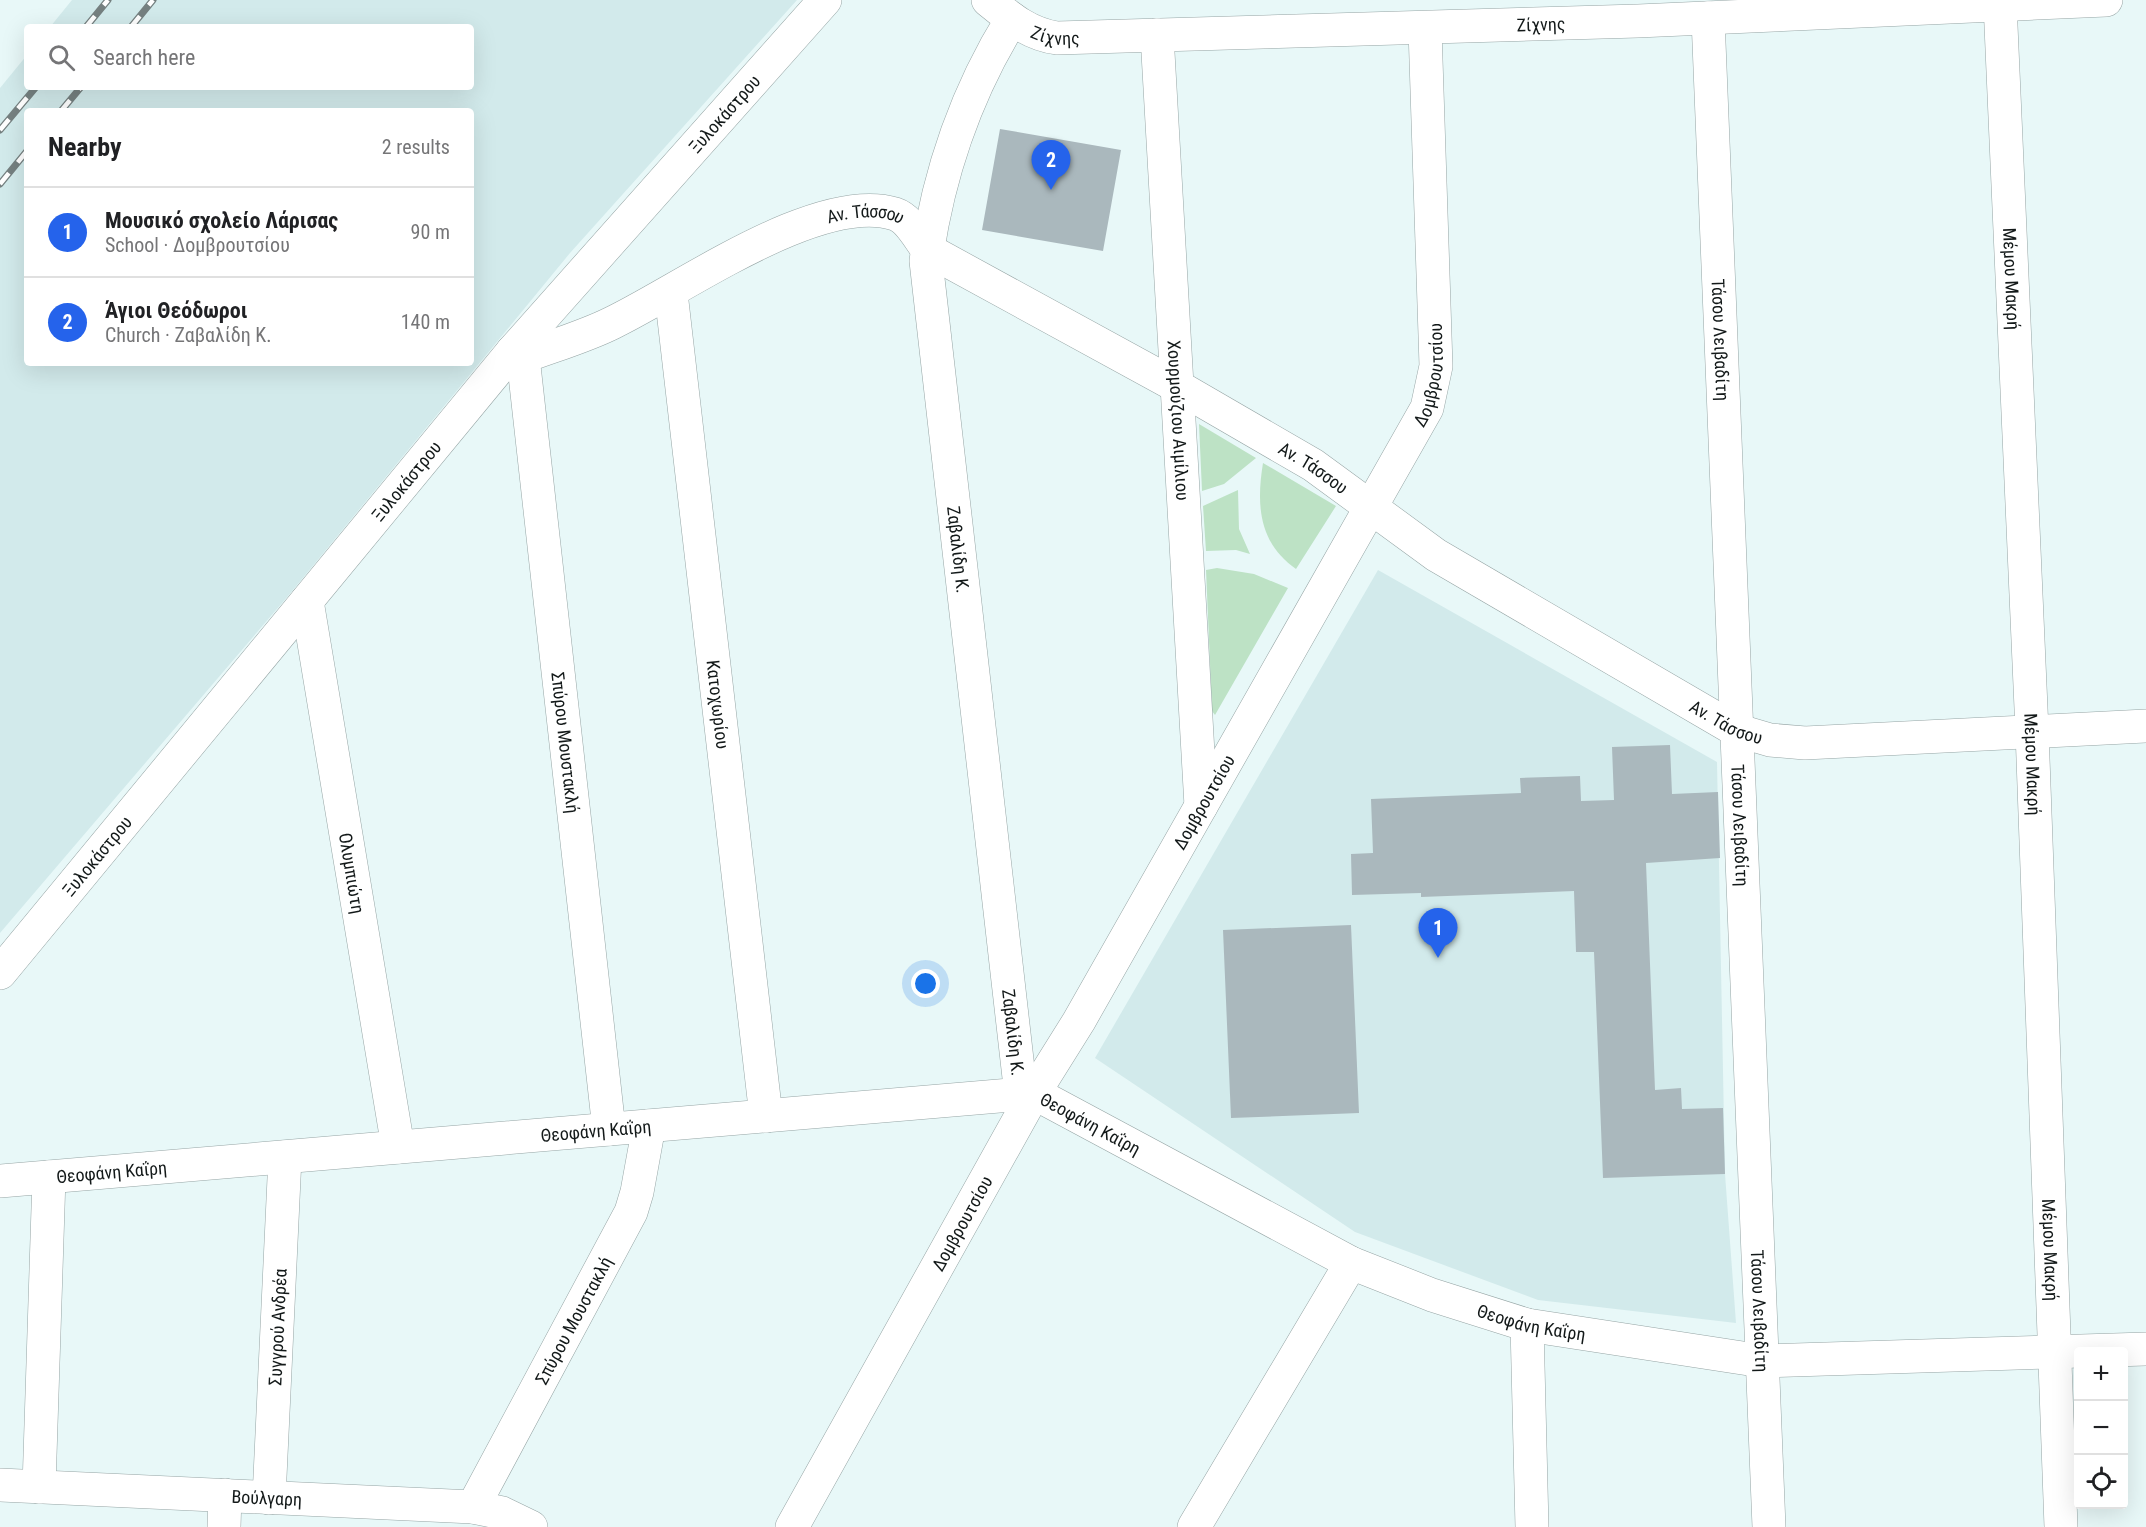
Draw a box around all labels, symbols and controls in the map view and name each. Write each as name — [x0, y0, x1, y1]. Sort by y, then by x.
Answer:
street label: Ζίχνης — [1516, 13, 1566, 35]
street label: Ζίχνης — [1028, 21, 1080, 49]
search box — [24, 24, 474, 90]
icon: search — [45, 41, 78, 74]
text: Search here — [93, 45, 195, 70]
street label: Ξυλοκάστρου — [684, 70, 764, 157]
text: Nearby — [48, 132, 122, 162]
text: 2 results — [382, 135, 450, 159]
pin: 2 — [1032, 140, 1070, 190]
street label: Αν. Τάσσου — [824, 200, 909, 227]
text: Μουσικό σχολείο Λάρισας — [105, 208, 338, 233]
text: 1 — [62, 220, 73, 244]
text: 90 m — [411, 220, 450, 244]
street label: Μέμου Μακρή — [1999, 227, 2025, 330]
text: School · Δομβρουτσίου — [105, 233, 290, 257]
street label: Τάσου Λειβαδίτη — [1708, 278, 1734, 401]
text: Άγιοι Θεόδωροι — [105, 298, 248, 323]
text: 2 — [62, 310, 73, 334]
text: 140 m — [401, 310, 450, 334]
text: Church · Ζαβαλίδη Κ. — [105, 323, 271, 347]
street label: Δομβρουτσίου — [1408, 323, 1447, 430]
street label: Χουρμούζιου Αιμίλιου — [1164, 340, 1194, 501]
street label: Ξυλοκάστρου — [367, 436, 445, 525]
street label: Αν. Τάσσου — [1275, 437, 1352, 498]
street label: Ζαβαλίδη Κ. — [943, 505, 974, 594]
street label: Κατοχωρίου — [703, 659, 734, 750]
street label: Σπύρου Μουστακλή — [548, 671, 584, 814]
street label: Αν. Τάσσου — [1686, 695, 1765, 748]
street label: Μέμου Μακρή — [2021, 713, 2046, 816]
street label: Δομβρουτσίου — [1168, 751, 1239, 853]
street label: Τάσου Λειβαδίτη — [1728, 764, 1754, 887]
street label: Ξυλοκάστρου — [58, 811, 136, 900]
street label: Ολυμπιώτη — [335, 831, 369, 915]
pin: 1 — [1418, 908, 1458, 958]
your location — [911, 969, 940, 998]
street label: Ζαβαλίδη Κ. — [998, 988, 1029, 1077]
street label: Θεοφάνη Καΐρη — [1037, 1088, 1144, 1159]
street label: Θεοφάνη Καΐρη — [540, 1115, 652, 1145]
street label: Θεοφάνη Καΐρη — [55, 1156, 168, 1187]
street label: Δομβρουτσίου — [927, 1172, 996, 1274]
street label: Μέμου Μακρή — [2039, 1198, 2063, 1301]
street label: Τάσου Λειβαδίτη — [1747, 1249, 1773, 1373]
street label: Σπύρου Μουστακλή — [530, 1253, 616, 1388]
street label: Συγγρού Ανδρέα — [264, 1268, 290, 1386]
street label: Θεοφάνη Καΐρη — [1475, 1299, 1587, 1344]
map controls — [2074, 1347, 2128, 1509]
button: + — [2074, 1347, 2128, 1401]
button: − — [2074, 1401, 2128, 1455]
button: locate — [2074, 1455, 2128, 1509]
street label: Βούλγαρη — [231, 1485, 302, 1510]

